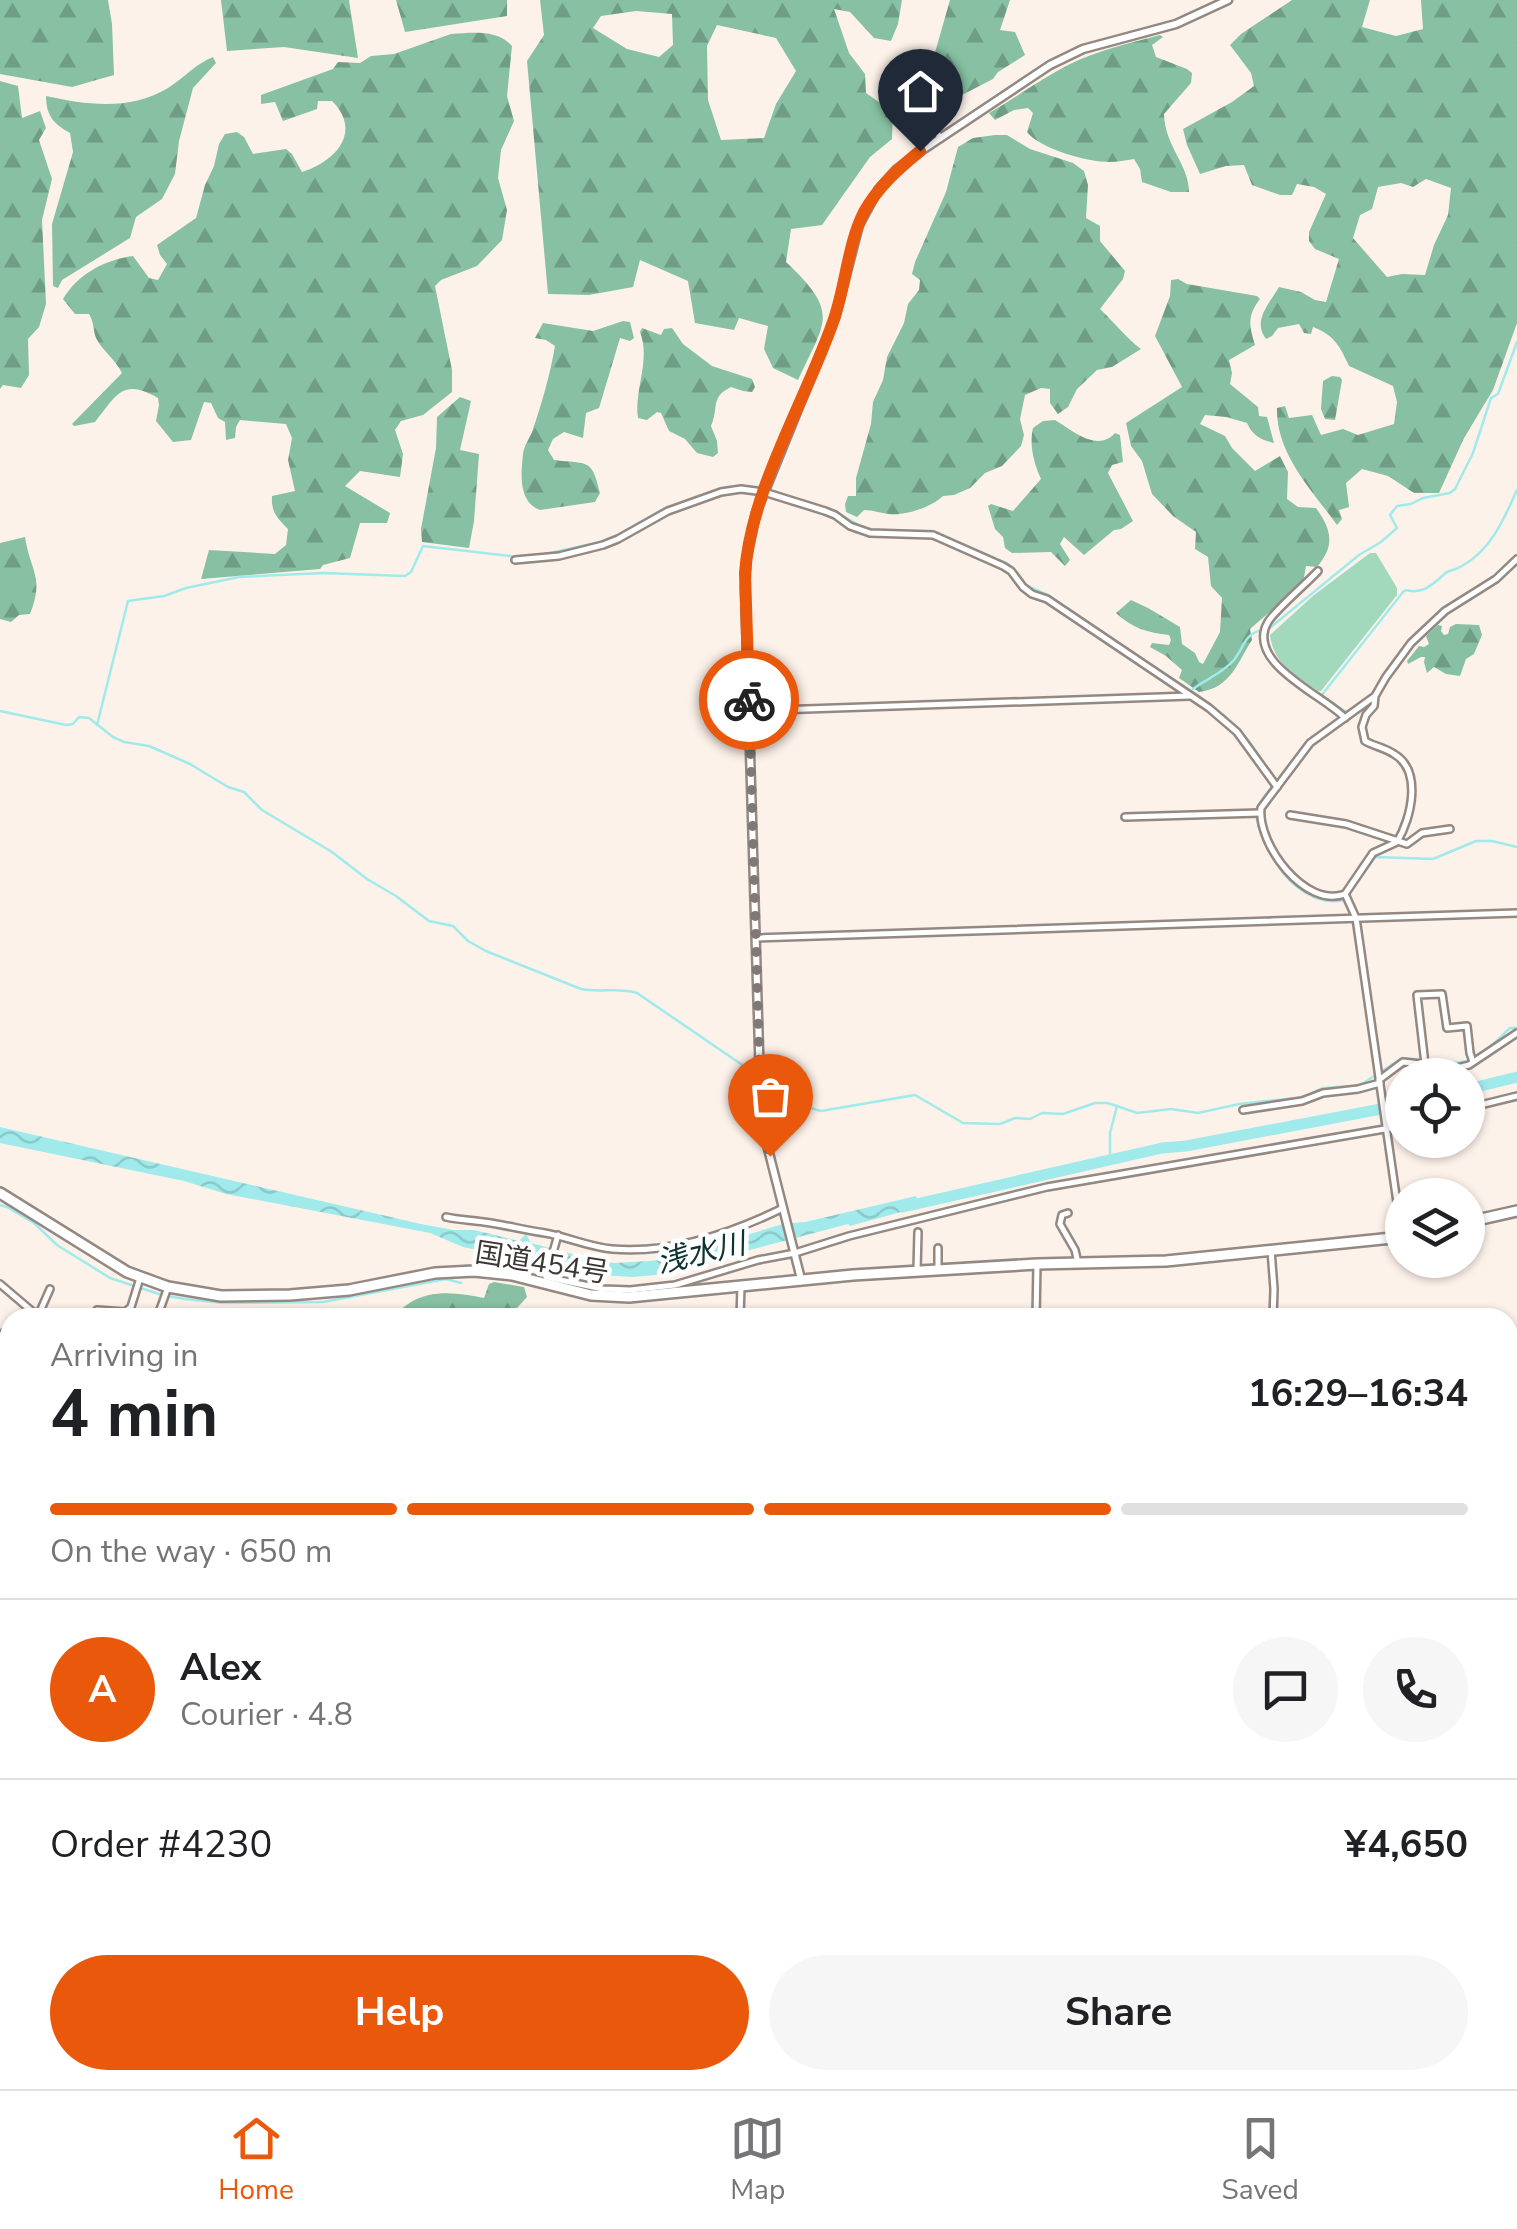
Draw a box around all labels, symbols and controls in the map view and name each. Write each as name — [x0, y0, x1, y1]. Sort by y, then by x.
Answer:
pin — [878, 49, 963, 152]
icon: home — [893, 64, 948, 119]
courier — [699, 650, 799, 750]
icon: bike — [722, 673, 777, 728]
pin — [728, 1054, 813, 1157]
map controls — [1385, 1058, 1485, 1278]
button: locate — [1385, 1058, 1485, 1158]
icon: bag — [743, 1069, 798, 1124]
button: layers — [1385, 1178, 1485, 1278]
water label: 浅水川 — [653, 1223, 752, 1284]
street label: 国道454号 — [472, 1234, 611, 1292]
text: Arriving in — [50, 1334, 198, 1377]
text: 16:29–16:34 — [1248, 1368, 1468, 1419]
text: 4 min — [50, 1370, 218, 1459]
text: On the way · 650 m — [50, 1530, 332, 1573]
button: chat — [1233, 1637, 1338, 1742]
button: phone — [1363, 1637, 1468, 1742]
text: Alex — [180, 1642, 261, 1693]
text: A — [88, 1664, 117, 1715]
text: Courier · 4.8 — [180, 1693, 353, 1736]
text: Order #4230 — [50, 1819, 272, 1870]
text: ¥4,650 — [1345, 1819, 1468, 1870]
button: Help — [50, 1955, 749, 2070]
button: Share — [769, 1955, 1468, 2070]
tab: Home — [218, 2111, 294, 2209]
tab: Map — [730, 2111, 785, 2209]
tab: Saved — [1221, 2111, 1299, 2209]

